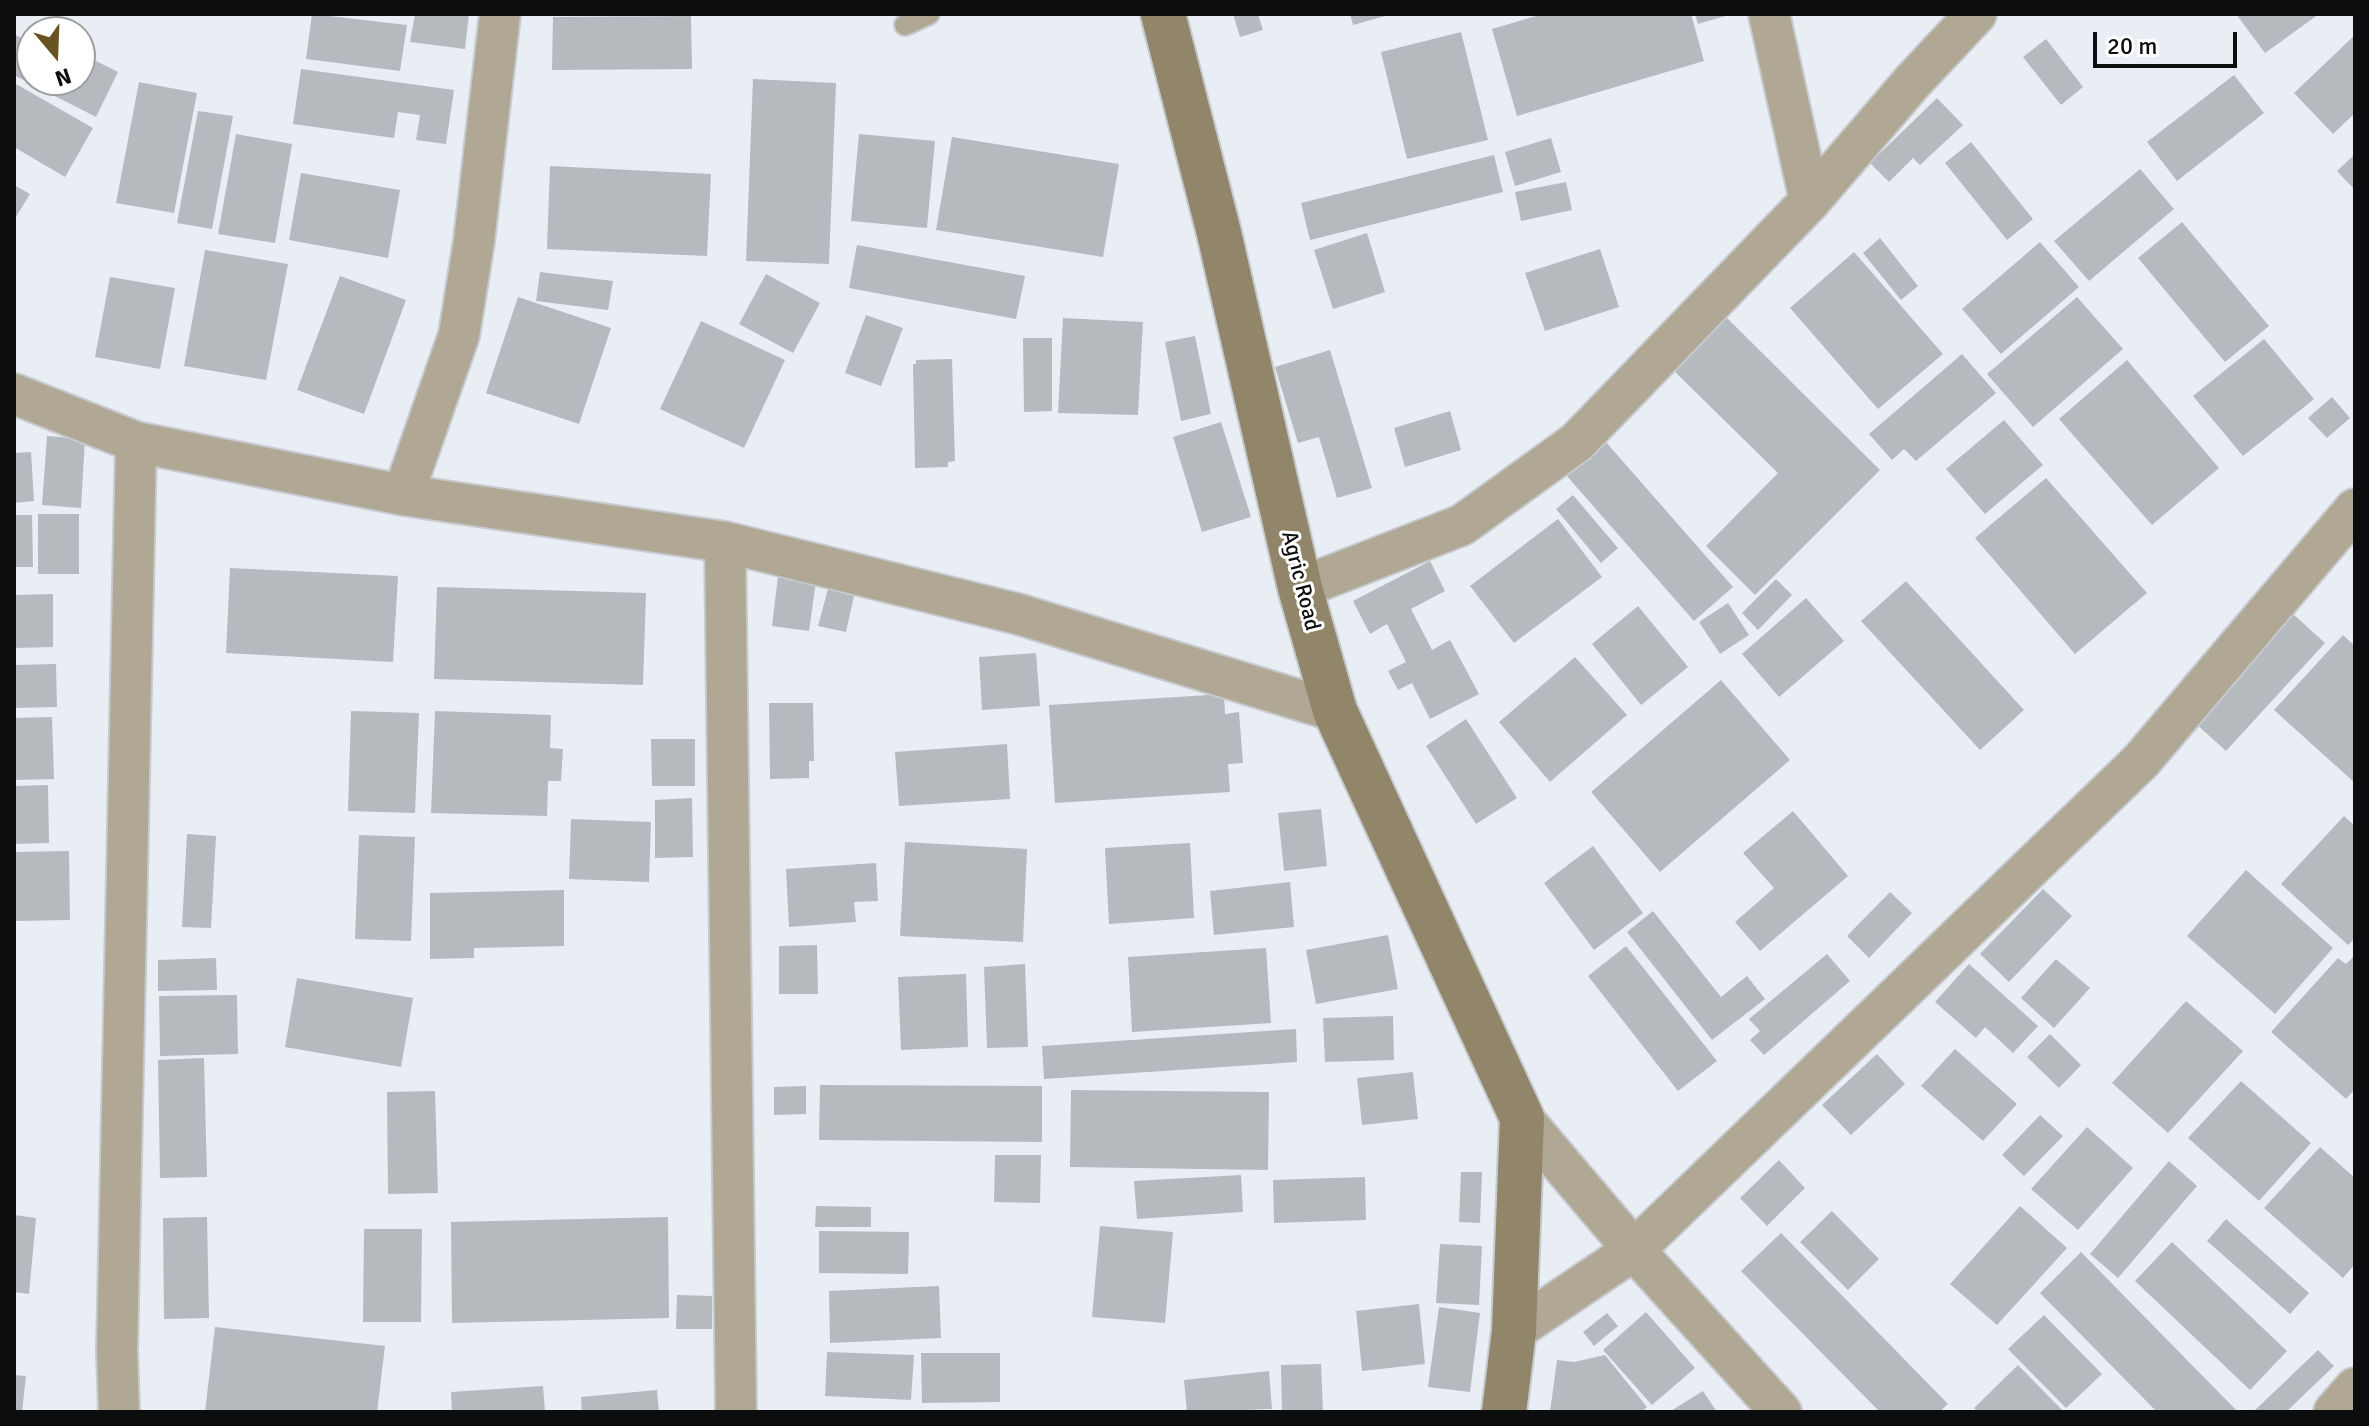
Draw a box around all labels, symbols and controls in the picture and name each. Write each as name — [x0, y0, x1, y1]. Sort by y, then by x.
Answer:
north arrow — [16, 16, 96, 96]
scale bar — [2097, 16, 2241, 66]
text: 20 m — [2107, 31, 2157, 61]
text: N — [52, 62, 75, 93]
street label: Agric Road — [1275, 528, 1325, 634]

